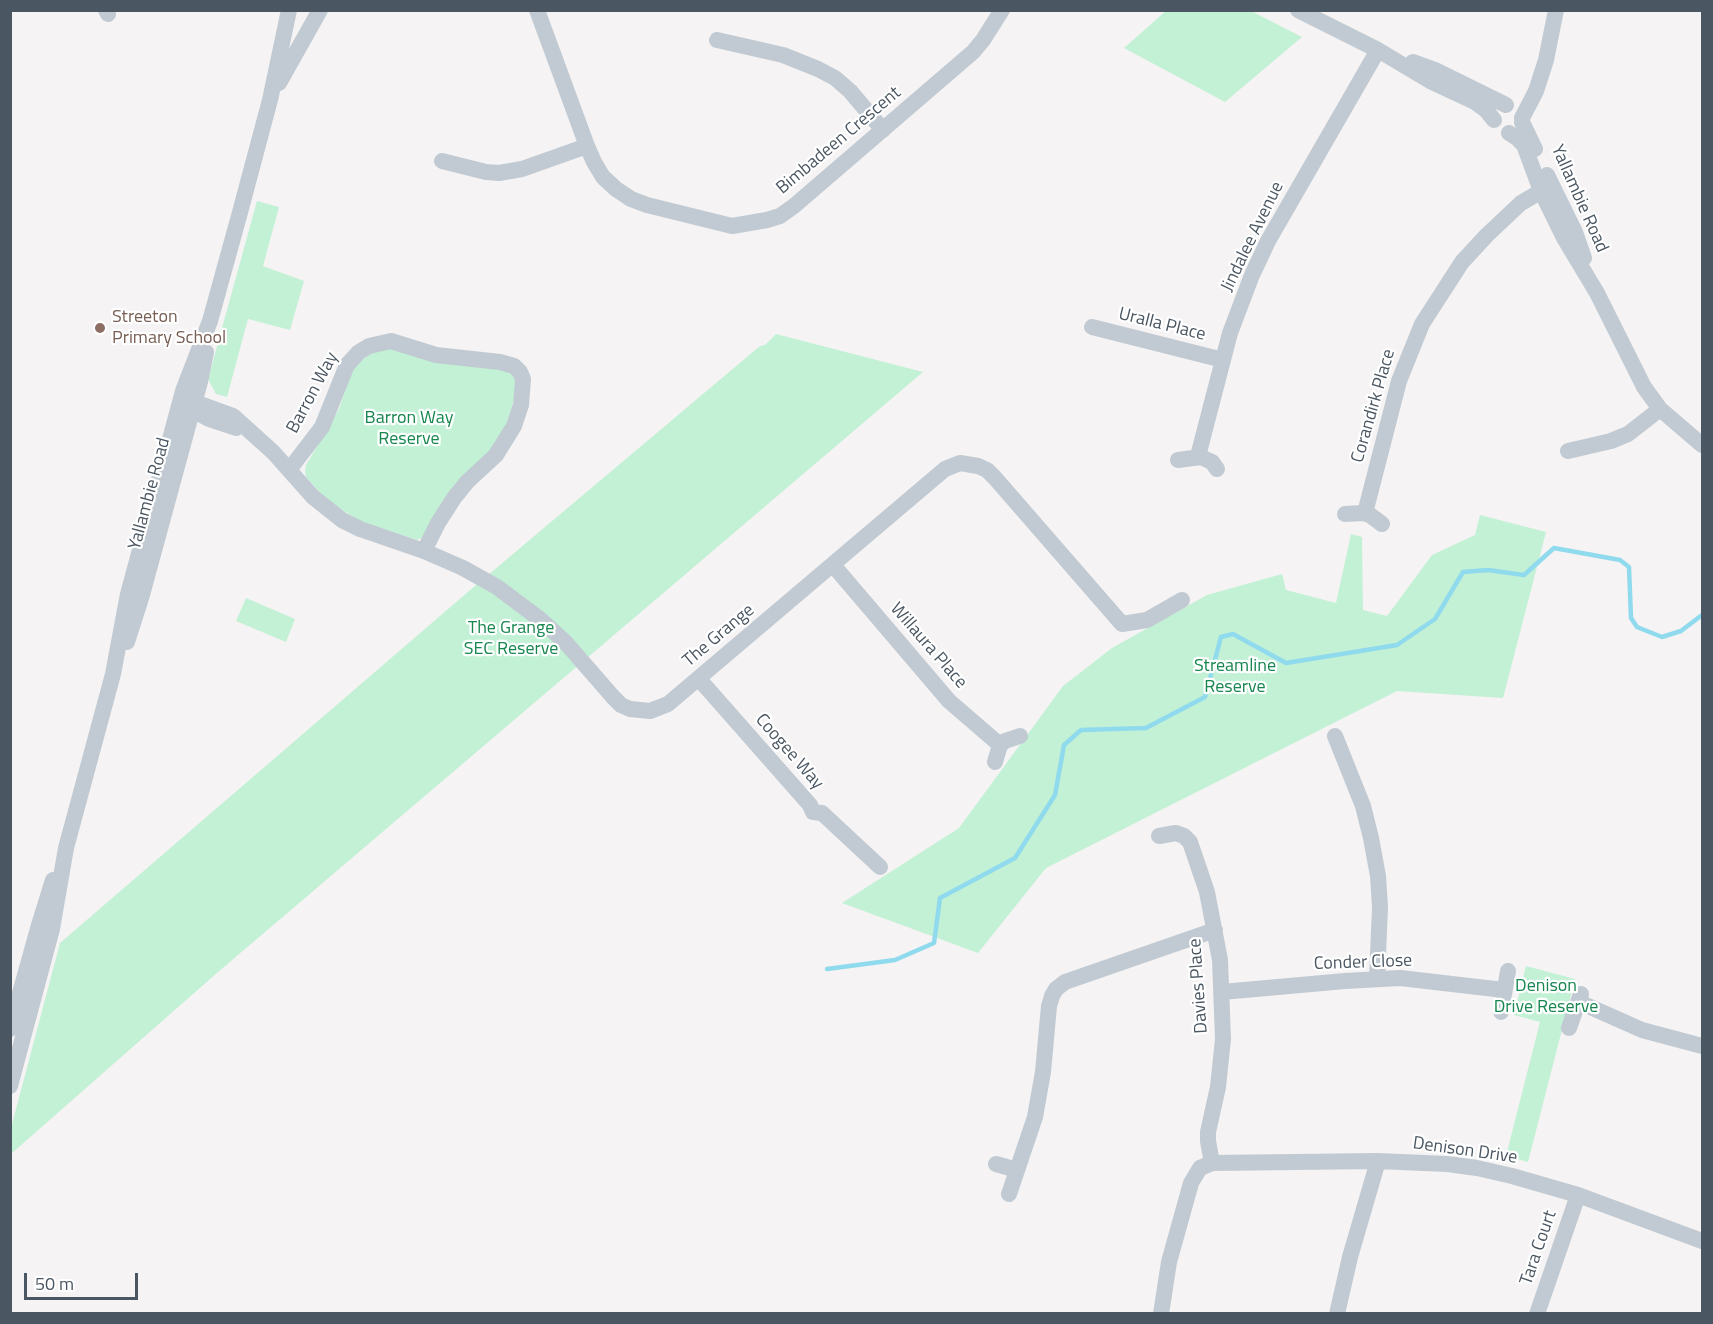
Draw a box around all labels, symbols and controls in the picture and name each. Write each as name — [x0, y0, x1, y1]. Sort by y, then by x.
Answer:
street label: Bimbadeen Crescent — [772, 83, 906, 199]
street label: Yallambie Road — [1546, 142, 1612, 256]
street label: Jindalee Avenue — [1217, 178, 1289, 296]
street label: Uralla Place — [1116, 304, 1208, 346]
place label: Streeton Primary School — [112, 307, 226, 350]
marker: Streeton Primary School — [93, 321, 107, 335]
street label: Corandirk Place — [1347, 347, 1401, 465]
street label: Barron Way — [283, 349, 343, 437]
park label: Barron Way Reserve — [365, 408, 453, 450]
street label: Yallambie Road — [125, 435, 175, 553]
street label: Willaura Place — [885, 599, 971, 693]
street label: The Grange — [679, 600, 759, 672]
park label: The Grange SEC Reserve — [464, 618, 558, 660]
park label: Streamline Reserve — [1194, 656, 1276, 698]
street label: Coogee Way — [750, 710, 828, 794]
street label: Davies Place — [1185, 938, 1213, 1034]
street label: Conder Close — [1313, 950, 1413, 976]
park label: Denison Drive Reserve — [1494, 976, 1598, 1018]
street label: Denison Drive — [1411, 1133, 1519, 1169]
street label: Tara Court — [1516, 1208, 1562, 1288]
scale bar — [27, 1261, 141, 1299]
text: 50 m — [35, 1270, 74, 1297]

